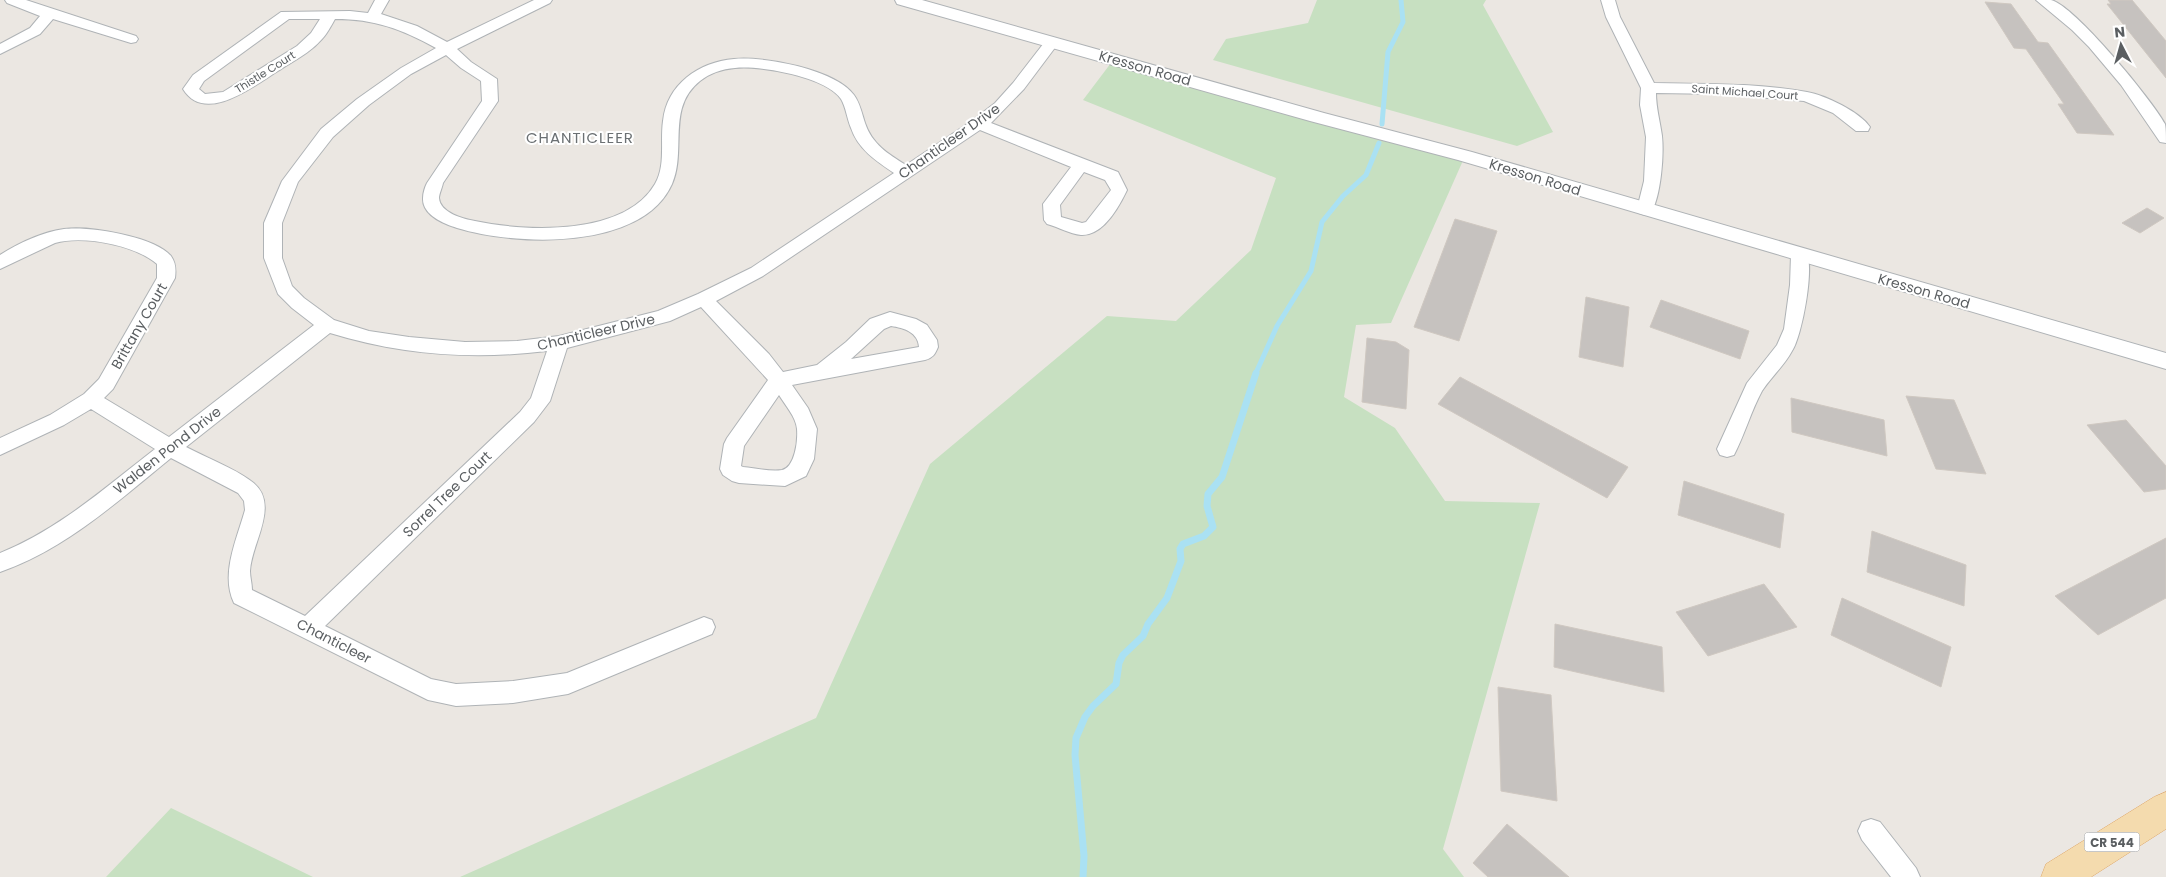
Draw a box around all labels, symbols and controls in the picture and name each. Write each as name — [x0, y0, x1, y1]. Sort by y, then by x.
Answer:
north arrow — [2096, 20, 2146, 70]
text: N — [2113, 22, 2126, 43]
street label: Kresson Road — [1097, 45, 1193, 91]
street label: Thistle Court — [232, 47, 298, 97]
street label: Saint Michael Court — [1691, 80, 1799, 104]
street label: Chanticleer Drive — [894, 98, 1004, 184]
district label: CHANTICLEER — [526, 127, 634, 148]
street label: Kresson Road — [1487, 154, 1583, 200]
street label: Kresson Road — [1876, 268, 1972, 314]
street label: Brittany Court — [106, 279, 172, 373]
street label: Chanticleer Drive — [535, 309, 657, 355]
street label: Walden Pond Drive — [109, 401, 225, 498]
street label: Sorrel Tree Court — [398, 446, 496, 542]
street label: Chanticleer — [293, 614, 375, 668]
road number: CR 544 — [2084, 832, 2140, 852]

